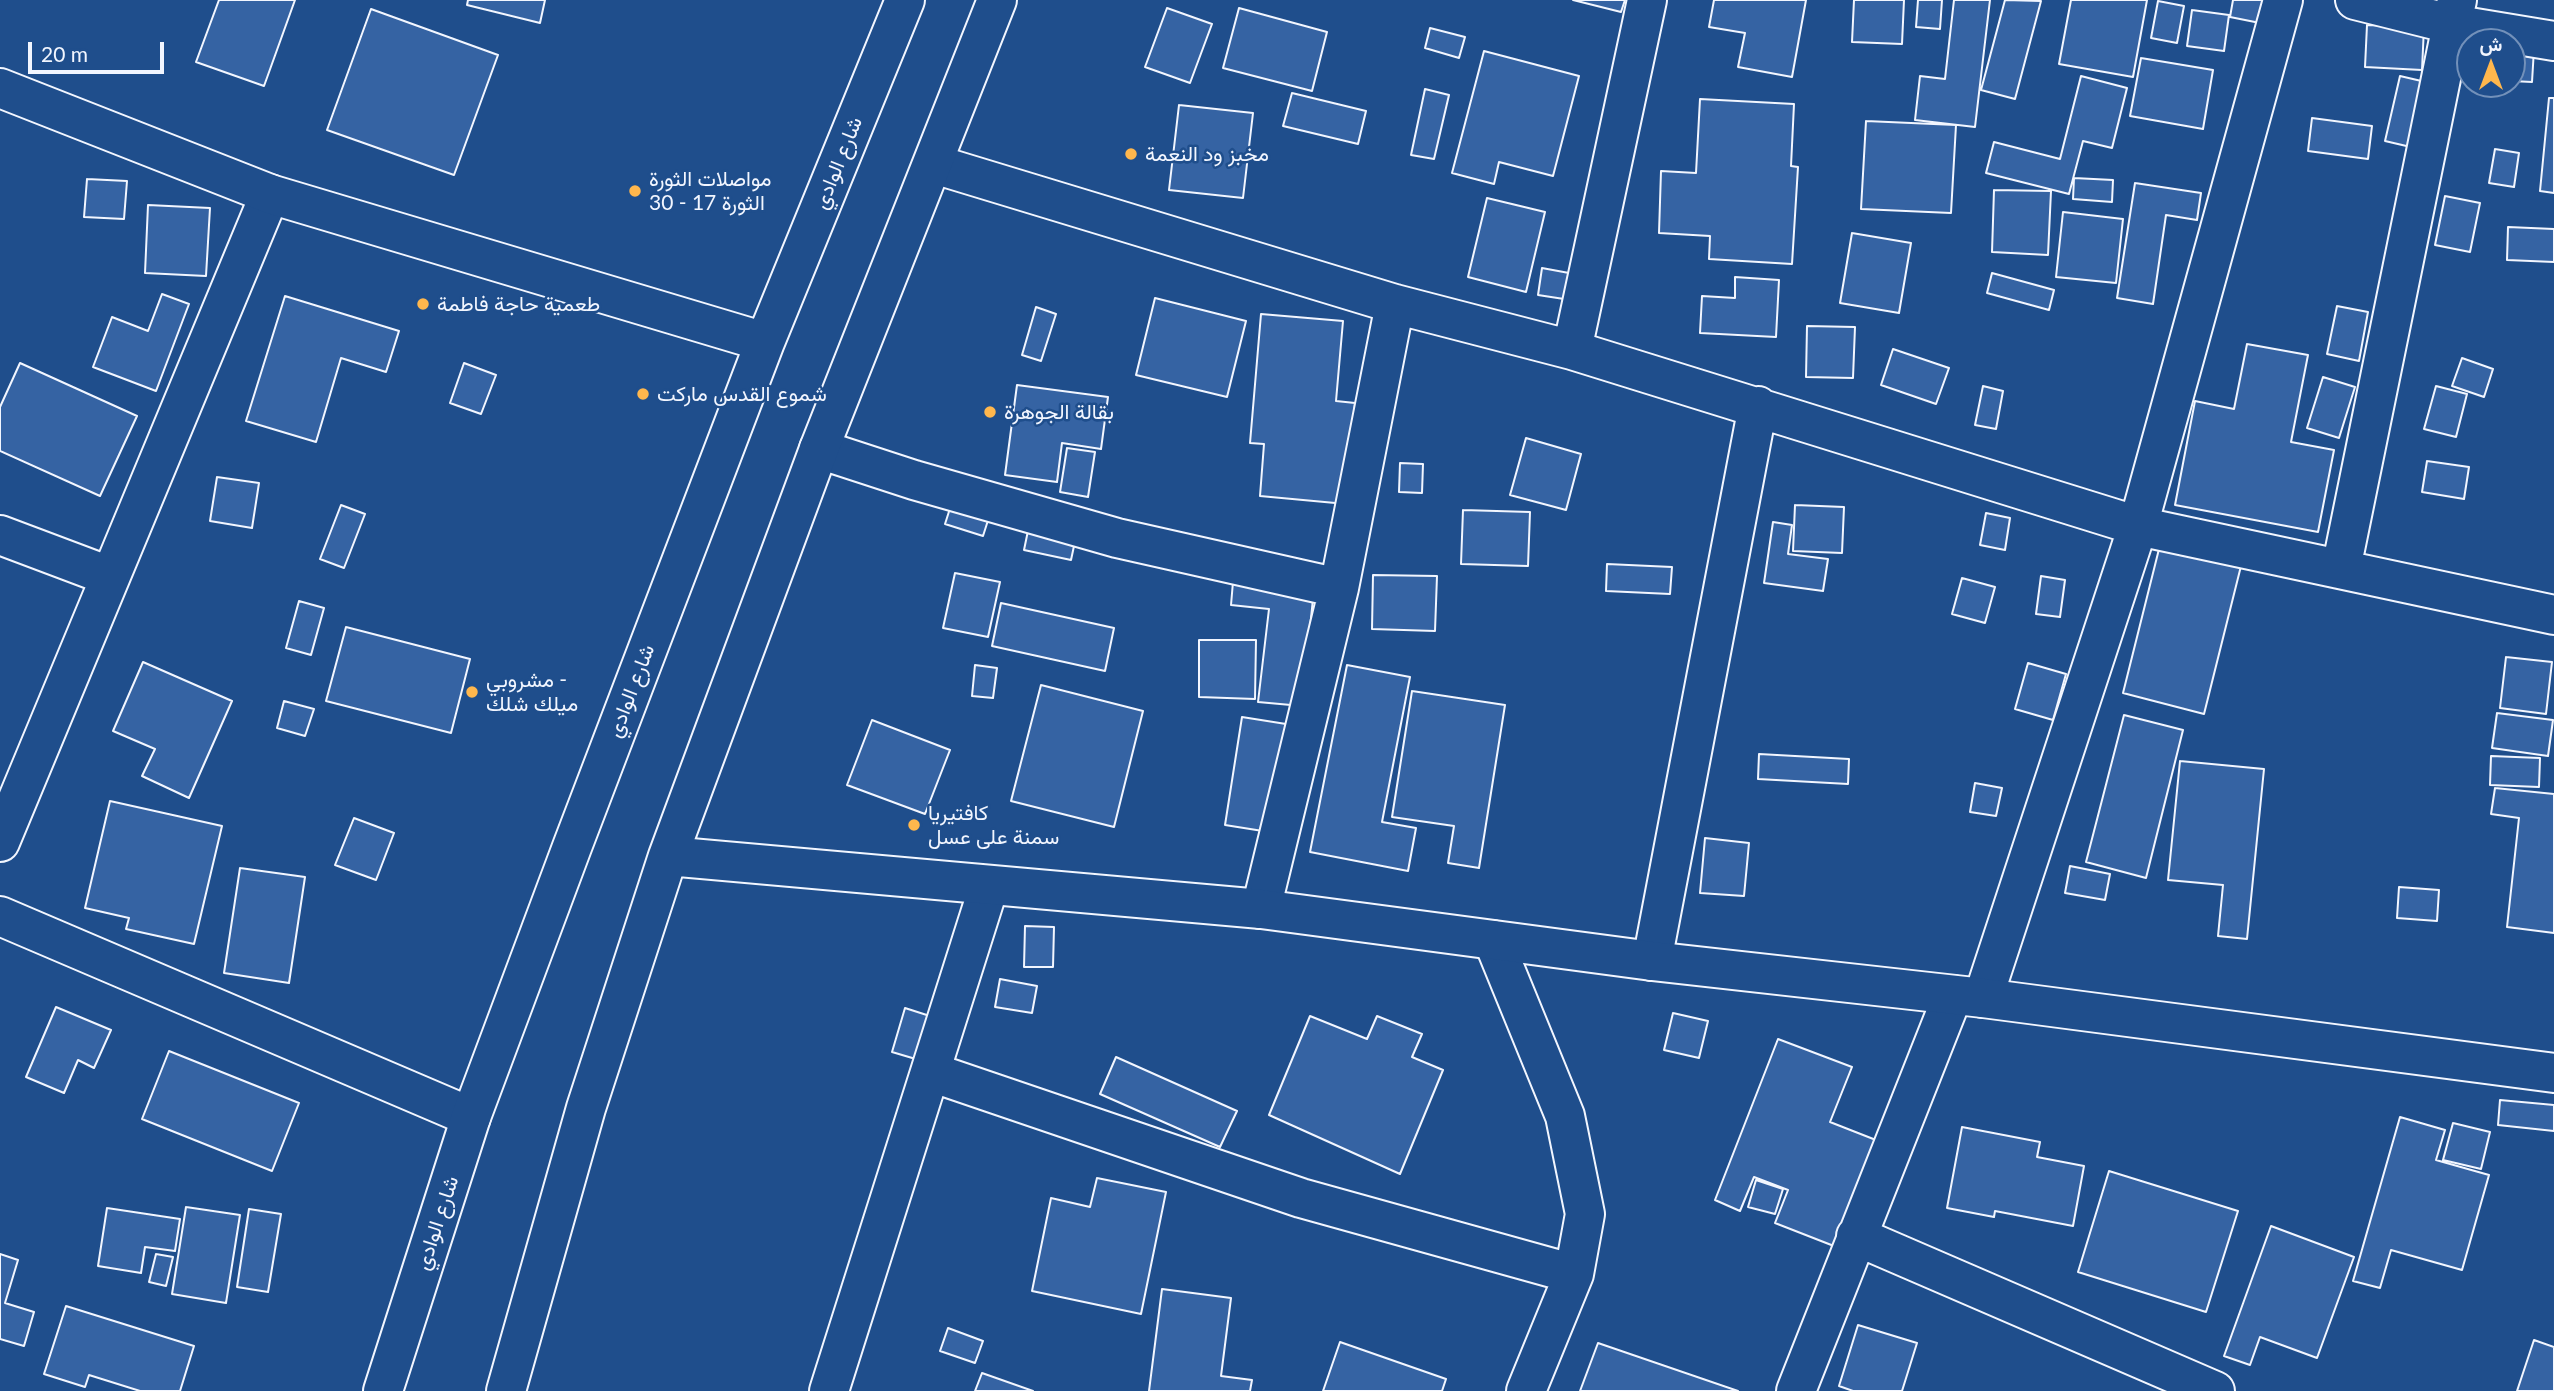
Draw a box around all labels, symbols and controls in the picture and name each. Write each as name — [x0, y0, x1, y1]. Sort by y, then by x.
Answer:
scale bar — [32, 28, 168, 72]
north arrow — [2456, 28, 2526, 98]
text: ش — [2480, 32, 2502, 55]
text: 20 m — [41, 41, 88, 66]
street label: شارع الوادي — [808, 113, 868, 213]
place label: مخبز ود النعمة — [1145, 141, 1269, 167]
marker: مخبز ود النعمة — [1123, 146, 1139, 162]
place label: مواصلات الثورة 30 - الثورة 17 — [649, 166, 771, 216]
marker: مواصلات الثورة 30 - الثورة 17 — [627, 183, 643, 199]
place label: طعمية حاجة فاطمة — [437, 291, 600, 317]
marker: طعمية حاجة فاطمة — [415, 296, 431, 312]
place label: شموع القدس ماركت — [657, 381, 827, 407]
marker: شموع القدس ماركت — [635, 386, 651, 402]
place label: بقالة الجوهرة — [1004, 399, 1114, 425]
marker: بقالة الجوهرة — [982, 404, 998, 420]
street label: شارع الوادي — [602, 641, 660, 741]
place label: مشروبي - ميلك شلك — [486, 667, 578, 717]
marker: مشروبي - ميلك شلك — [464, 684, 480, 700]
place label: كافتيريا سمنة على عسل — [928, 800, 1059, 850]
marker: كافتيريا سمنة على عسل — [906, 817, 922, 833]
street label: شارع الوادي — [410, 1173, 464, 1273]

